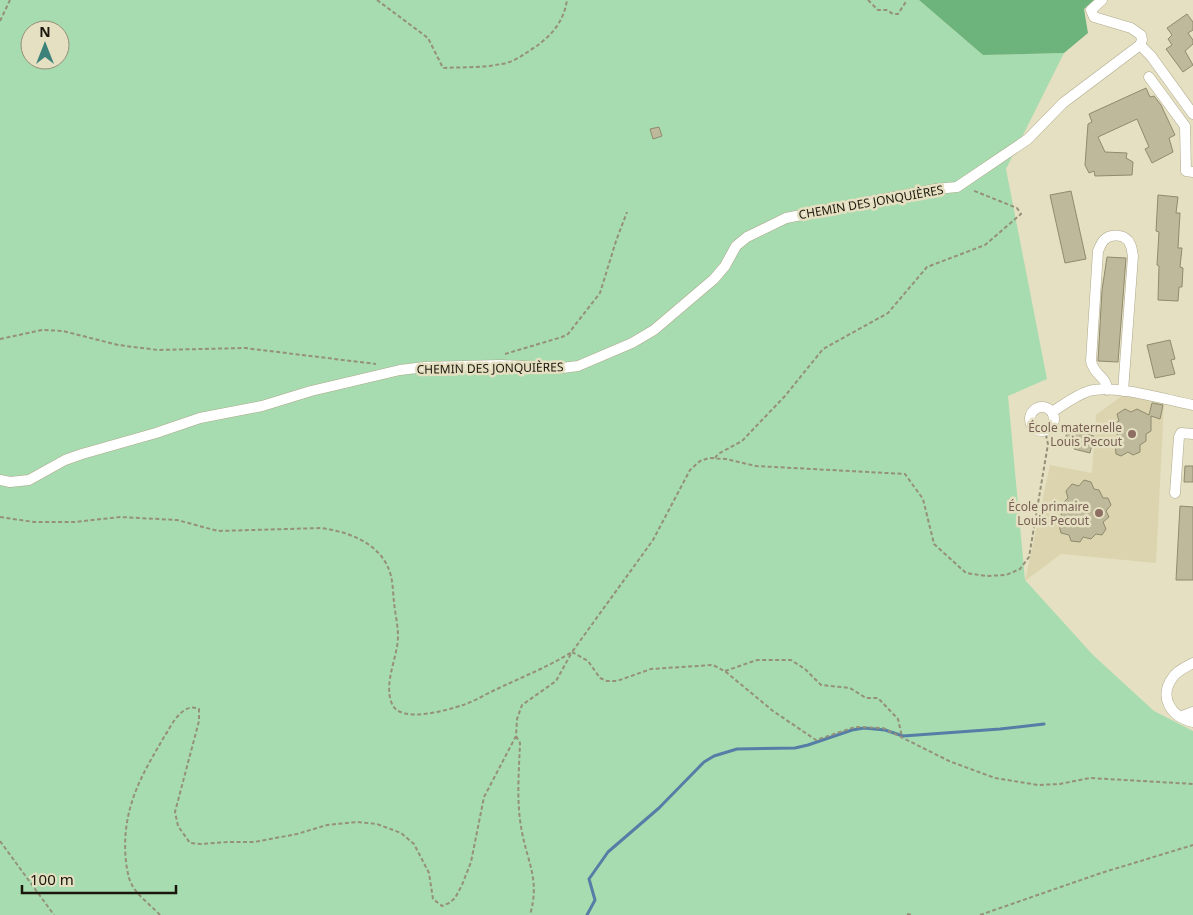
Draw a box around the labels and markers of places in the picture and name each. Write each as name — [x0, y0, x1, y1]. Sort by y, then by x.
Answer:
place label: École maternelle Louis Pecout — [1028, 419, 1123, 450]
marker: École maternelle Louis Pecout — [1126, 428, 1138, 440]
place label: École primaire Louis Pecout — [1008, 498, 1090, 529]
marker: École primaire Louis Pecout — [1093, 507, 1105, 519]

